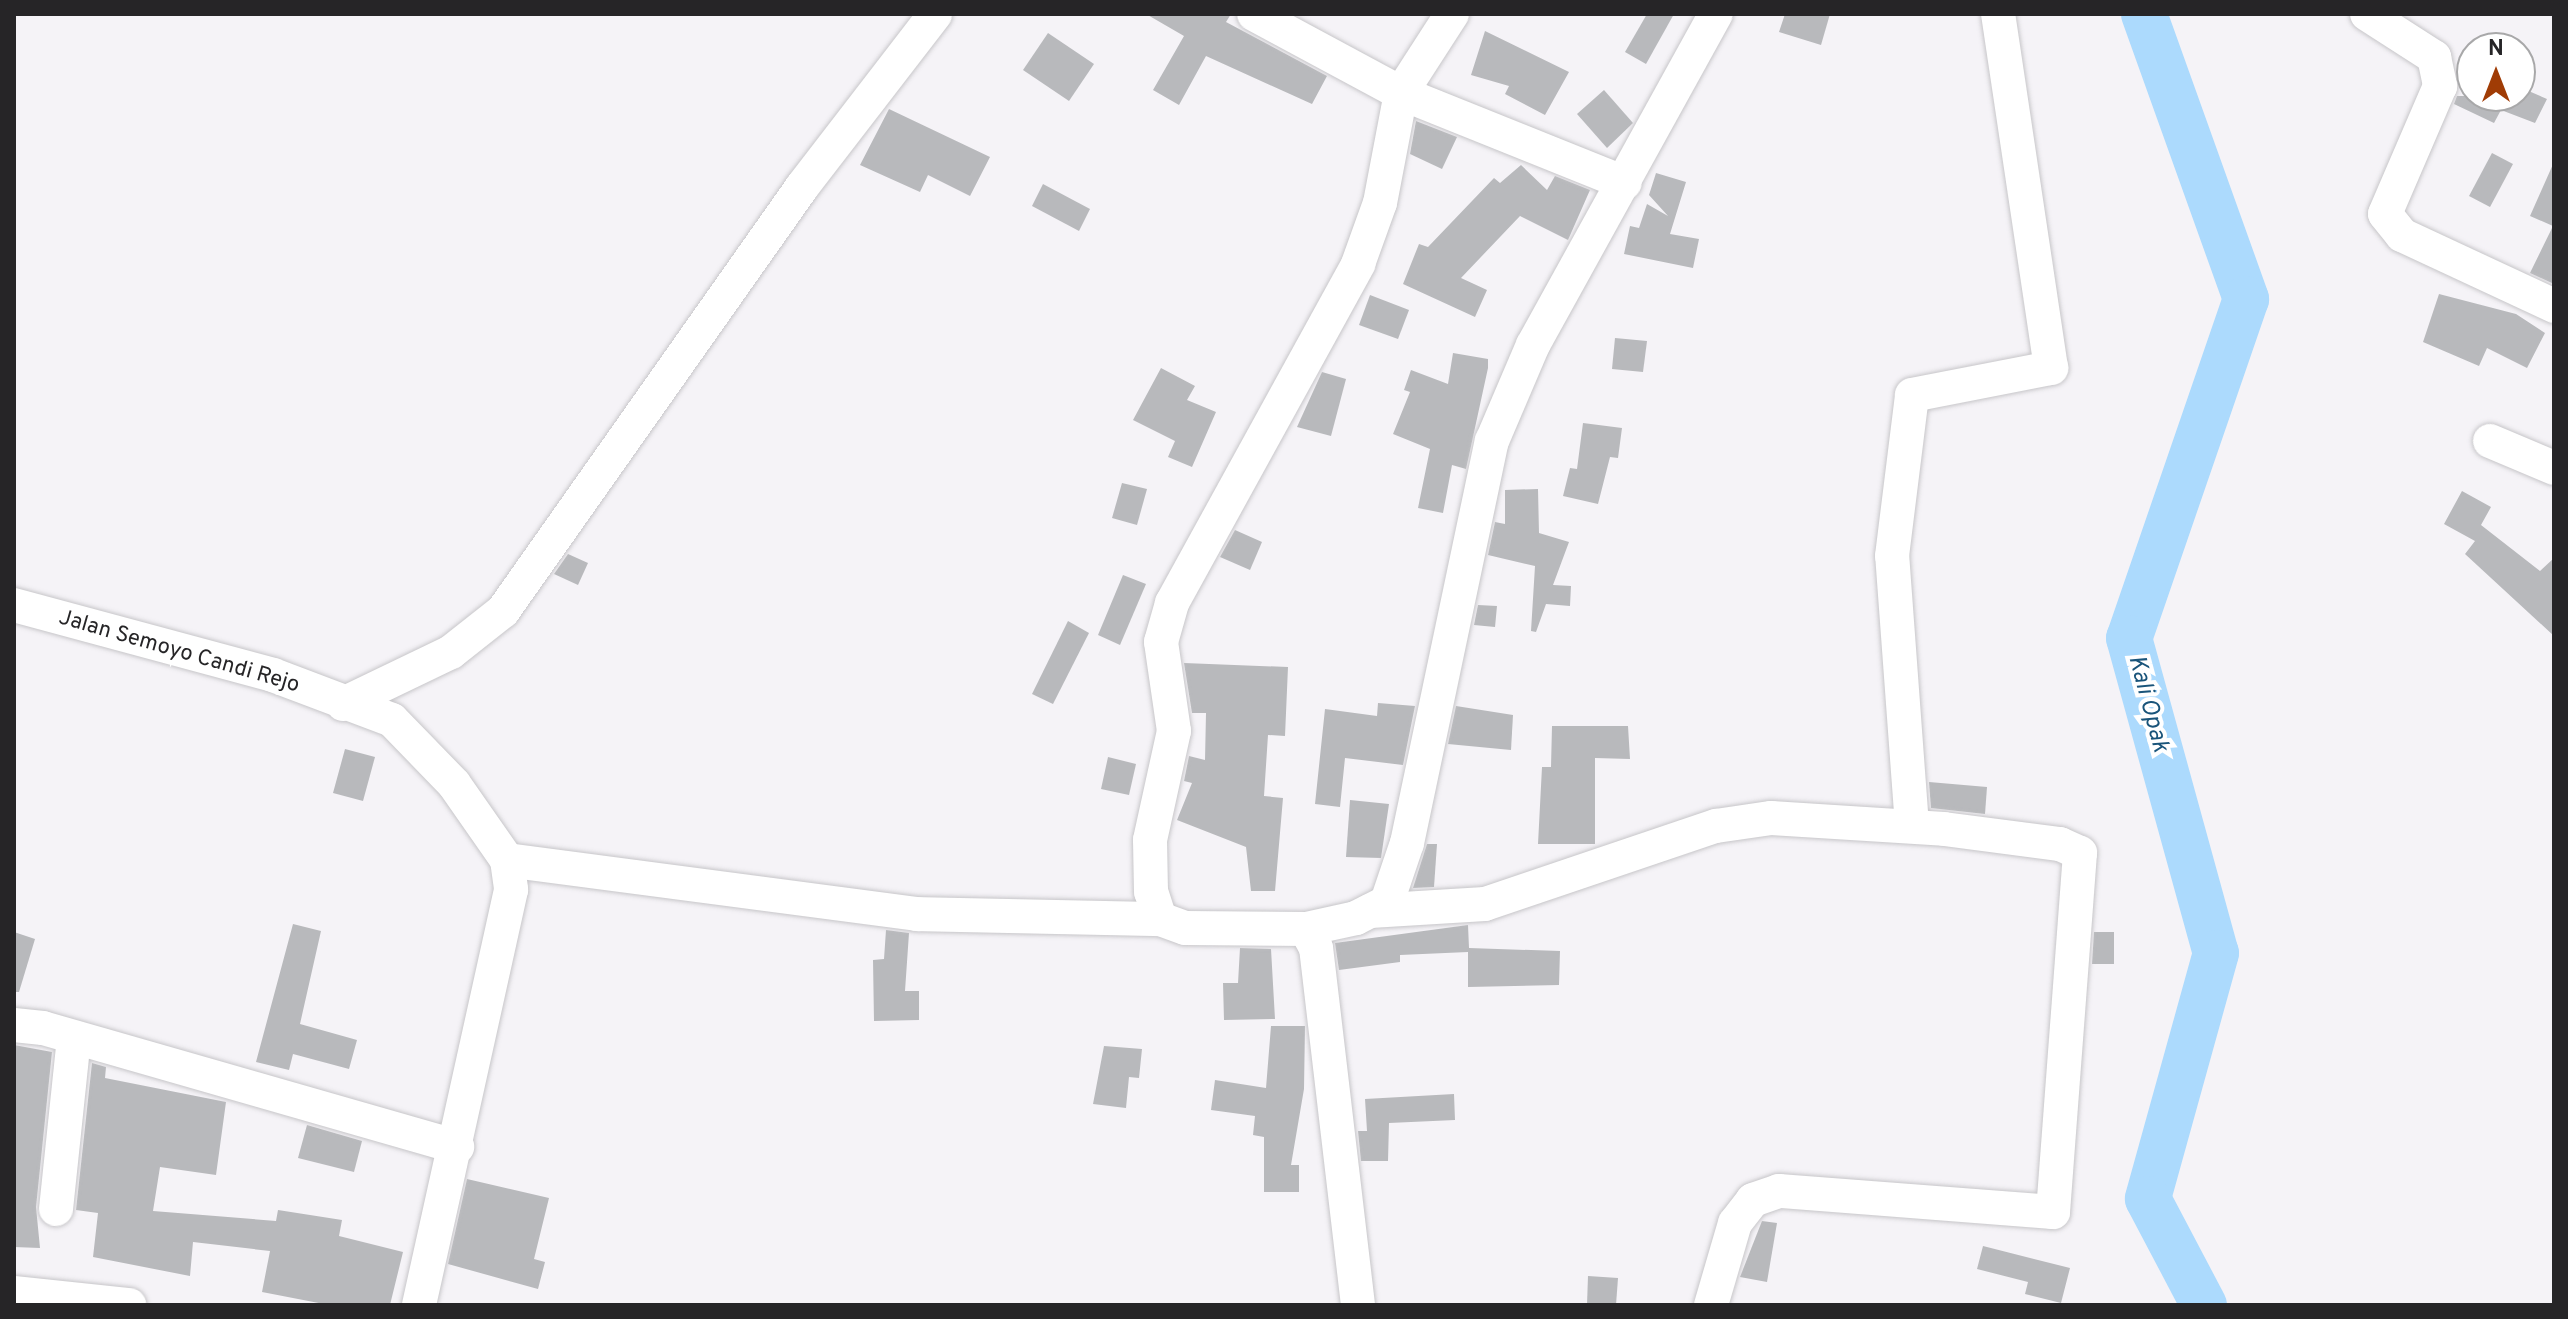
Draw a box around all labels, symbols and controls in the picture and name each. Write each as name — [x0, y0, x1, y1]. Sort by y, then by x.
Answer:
north arrow — [2456, 32, 2536, 112]
text: N — [2488, 36, 2504, 63]
street label: Jalan Semoyo Candi Rejo — [55, 605, 303, 699]
water label: Kali Opak — [2120, 653, 2174, 755]

